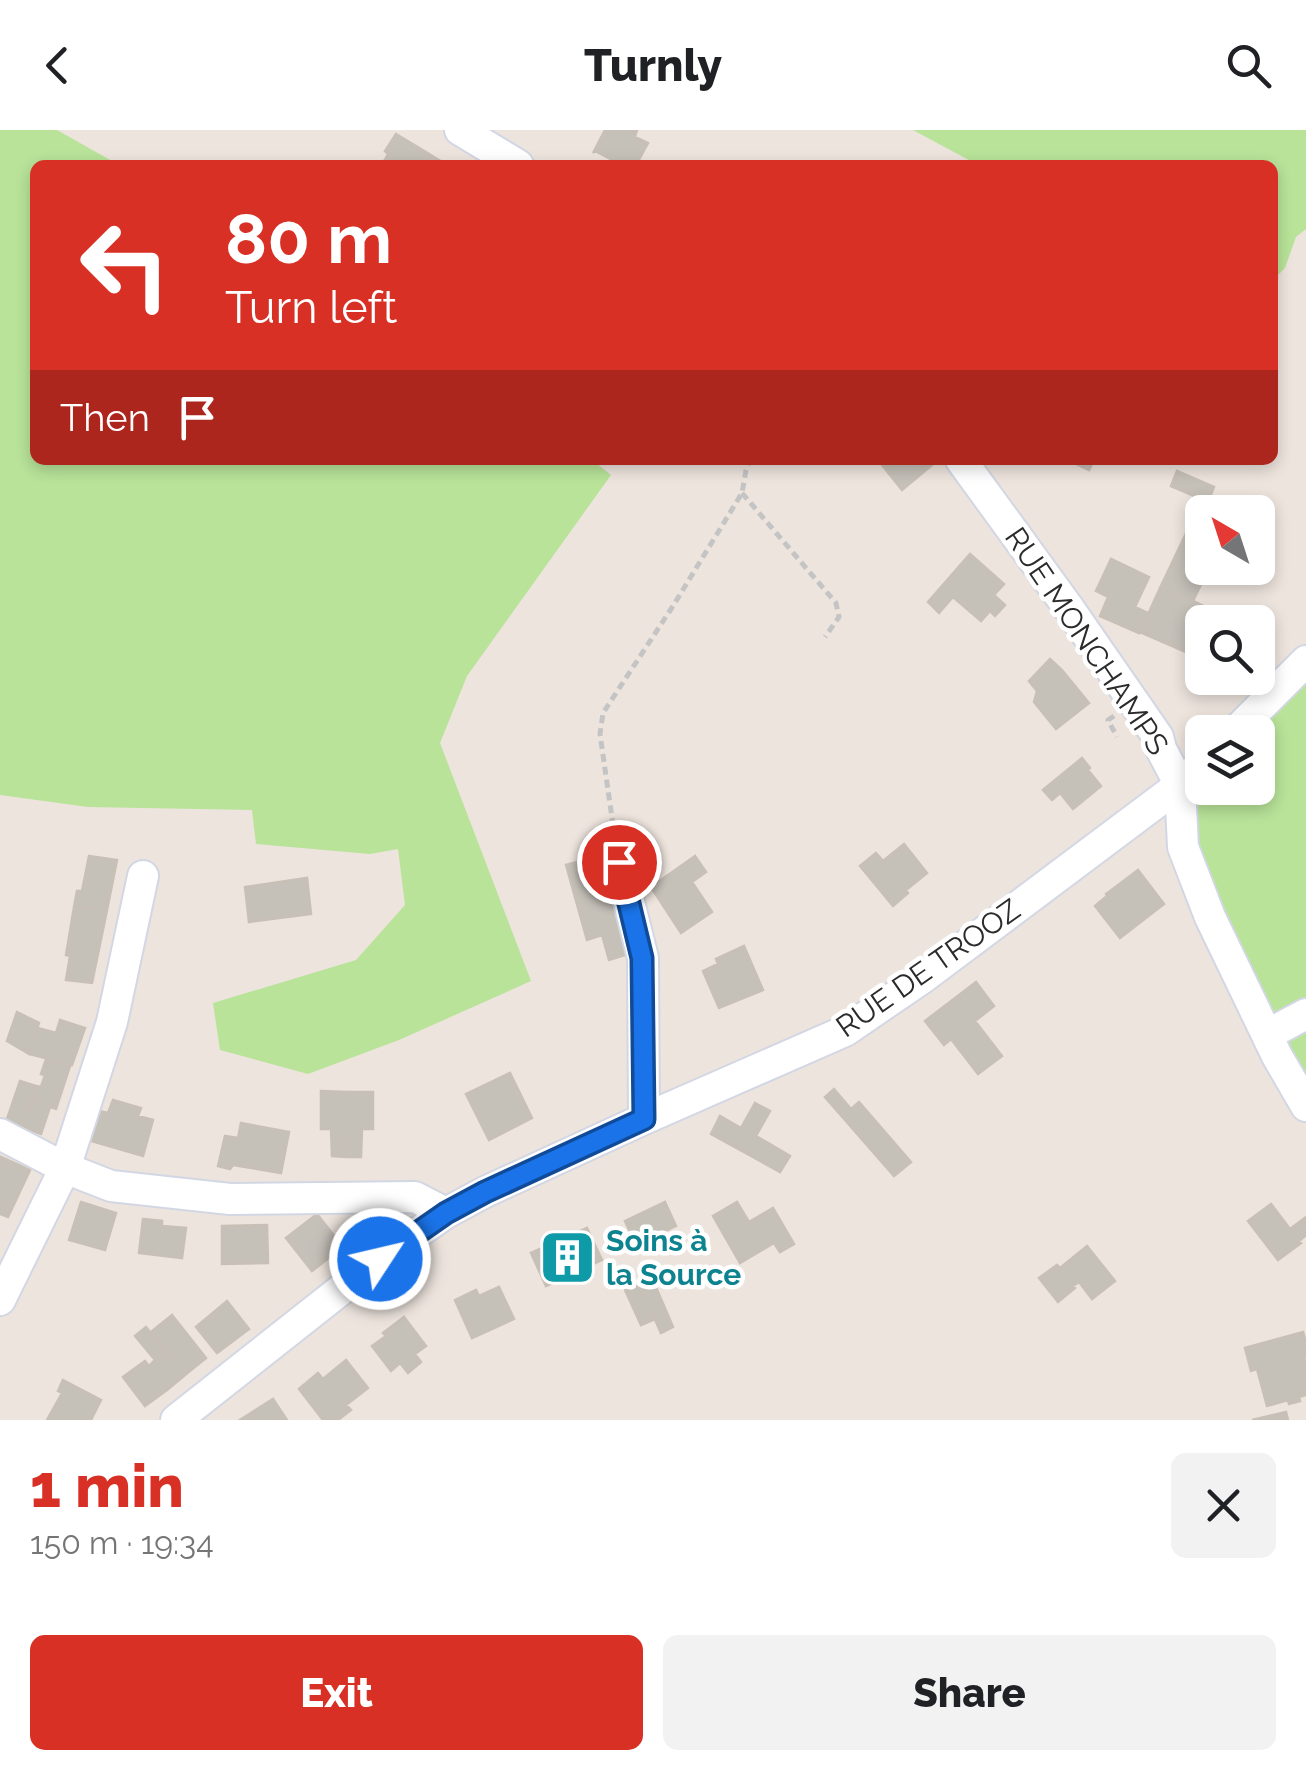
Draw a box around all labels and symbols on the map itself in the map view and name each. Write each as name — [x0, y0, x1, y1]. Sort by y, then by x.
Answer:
north arrow — [1185, 495, 1275, 585]
street label: RUE MONCHAMPS — [998, 521, 1176, 761]
pin — [577, 820, 662, 905]
street label: RUE DE TROOZ — [830, 892, 1026, 1044]
position arrow — [328, 1207, 432, 1311]
place label: Soins à la Source — [606, 1223, 741, 1292]
building icon: Soins à la Source — [537, 1227, 597, 1287]

